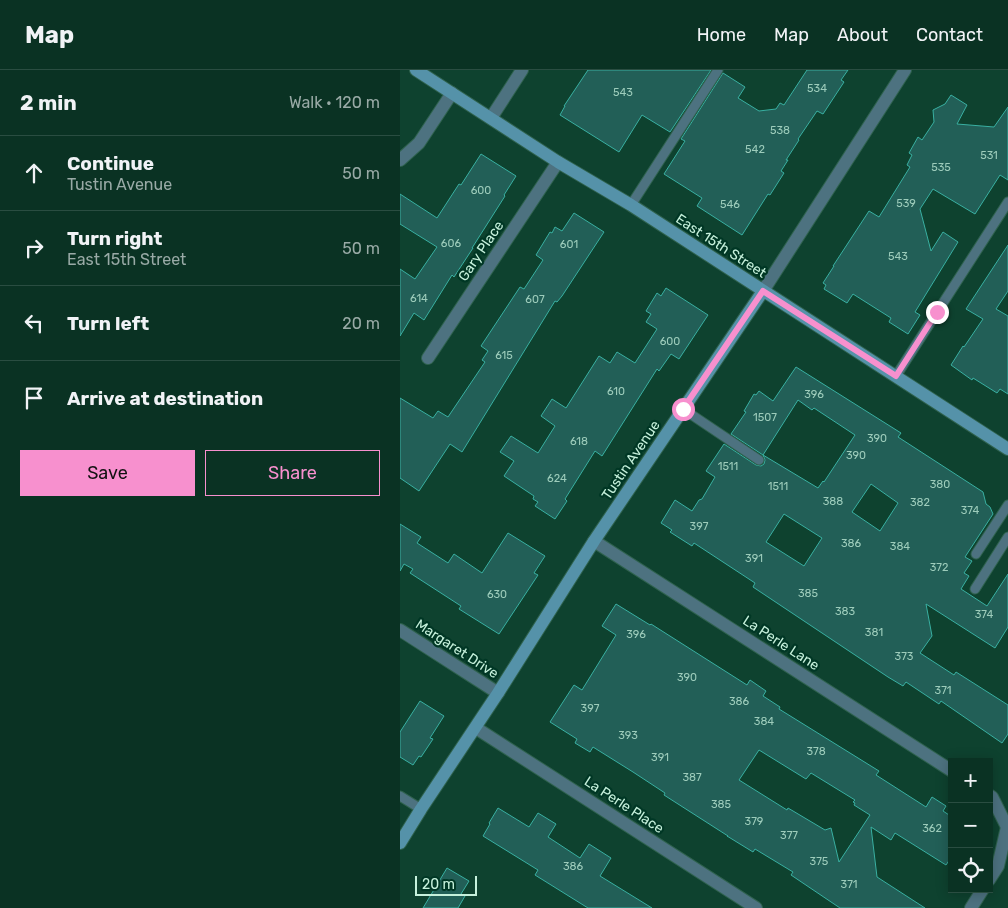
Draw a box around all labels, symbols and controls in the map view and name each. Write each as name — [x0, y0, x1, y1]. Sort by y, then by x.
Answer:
text: Map — [25, 21, 74, 49]
text: Home — [697, 24, 746, 46]
text: Map — [774, 24, 809, 46]
text: About — [837, 24, 888, 46]
text: Contact — [916, 24, 983, 46]
house number: 534 — [807, 82, 827, 95]
house number: 543 — [613, 86, 633, 99]
text: 2 min — [20, 90, 77, 115]
text: Walk · 120 m — [289, 93, 380, 112]
house number: 538 — [770, 124, 790, 137]
house number: 542 — [745, 143, 765, 156]
house number: 531 — [980, 149, 998, 162]
text: Continue — [67, 152, 154, 175]
icon: ahead — [20, 159, 48, 187]
house number: 535 — [931, 161, 951, 174]
text: 50 m — [342, 164, 380, 183]
text: Tustin Avenue — [67, 175, 172, 194]
house number: 600 — [471, 184, 491, 197]
house number: 539 — [896, 197, 916, 210]
house number: 546 — [720, 198, 740, 211]
street label: East 15th Street — [673, 210, 770, 282]
street label: Gary Place — [455, 217, 507, 284]
text: Turn right — [67, 227, 162, 250]
icon: right — [20, 234, 48, 262]
house number: 606 — [441, 237, 461, 250]
house number: 601 — [560, 238, 578, 251]
text: 50 m — [342, 239, 380, 258]
text: East 15th Street — [67, 250, 186, 269]
house number: 543 — [888, 250, 908, 263]
house number: 614 — [410, 292, 428, 305]
house number: 607 — [525, 293, 545, 306]
route end — [926, 301, 949, 324]
icon: left — [20, 309, 48, 337]
text: Turn left — [67, 312, 149, 335]
text: 20 m — [342, 314, 380, 333]
house number: 600 — [660, 335, 680, 348]
house number: 615 — [495, 349, 513, 362]
icon: arrive — [20, 384, 48, 412]
house number: 610 — [607, 385, 625, 398]
text: Arrive at destination — [67, 387, 263, 410]
house number: 396 — [804, 388, 824, 401]
route start — [672, 398, 695, 421]
house number: 1507 — [753, 411, 777, 424]
street label: Tustin Avenue — [598, 417, 664, 503]
house number: 390 — [867, 432, 887, 445]
house number: 618 — [570, 435, 588, 448]
house number: 390 — [846, 449, 866, 462]
button: Save — [20, 450, 195, 496]
button: Share — [205, 450, 380, 496]
house number: 1511 — [718, 460, 738, 473]
house number: 624 — [547, 472, 567, 485]
house number: 380 — [930, 478, 950, 491]
house number: 1511 — [768, 480, 788, 493]
house number: 388 — [823, 495, 843, 508]
house number: 382 — [910, 496, 930, 509]
house number: 374 — [961, 504, 980, 517]
house number: 397 — [690, 520, 709, 533]
house number: 386 — [841, 537, 861, 550]
house number: 384 — [890, 540, 910, 553]
house number: 391 — [745, 552, 763, 565]
house number: 372 — [930, 561, 948, 574]
house number: 385 — [798, 587, 819, 600]
house number: 630 — [487, 588, 507, 601]
house number: 383 — [835, 605, 855, 618]
house number: 374 — [975, 608, 994, 621]
street label: La Perle Lane — [740, 612, 823, 674]
street label: Margaret Drive — [412, 616, 502, 682]
house number: 381 — [865, 626, 883, 639]
house number: 396 — [626, 628, 646, 641]
house number: 373 — [895, 650, 914, 663]
house number: 390 — [677, 671, 697, 684]
house number: 371 — [935, 684, 951, 697]
house number: 386 — [729, 695, 749, 708]
house number: 397 — [581, 702, 600, 715]
house number: 384 — [754, 715, 774, 728]
house number: 393 — [618, 729, 638, 742]
house number: 378 — [806, 745, 826, 758]
house number: 391 — [651, 751, 669, 764]
map controls — [948, 758, 993, 893]
button: + — [948, 758, 993, 803]
house number: 387 — [682, 771, 702, 784]
street label: La Perle Place — [581, 773, 667, 837]
house number: 385 — [711, 798, 732, 811]
button: − — [948, 803, 993, 848]
house number: 379 — [745, 815, 763, 828]
house number: 362 — [922, 822, 942, 835]
house number: 377 — [780, 829, 798, 842]
button: locate — [948, 848, 993, 893]
house number: 375 — [810, 855, 829, 868]
house number: 386 — [563, 860, 583, 873]
scale bar — [415, 873, 478, 896]
text: 20 m — [422, 876, 455, 893]
house number: 371 — [841, 878, 857, 891]

